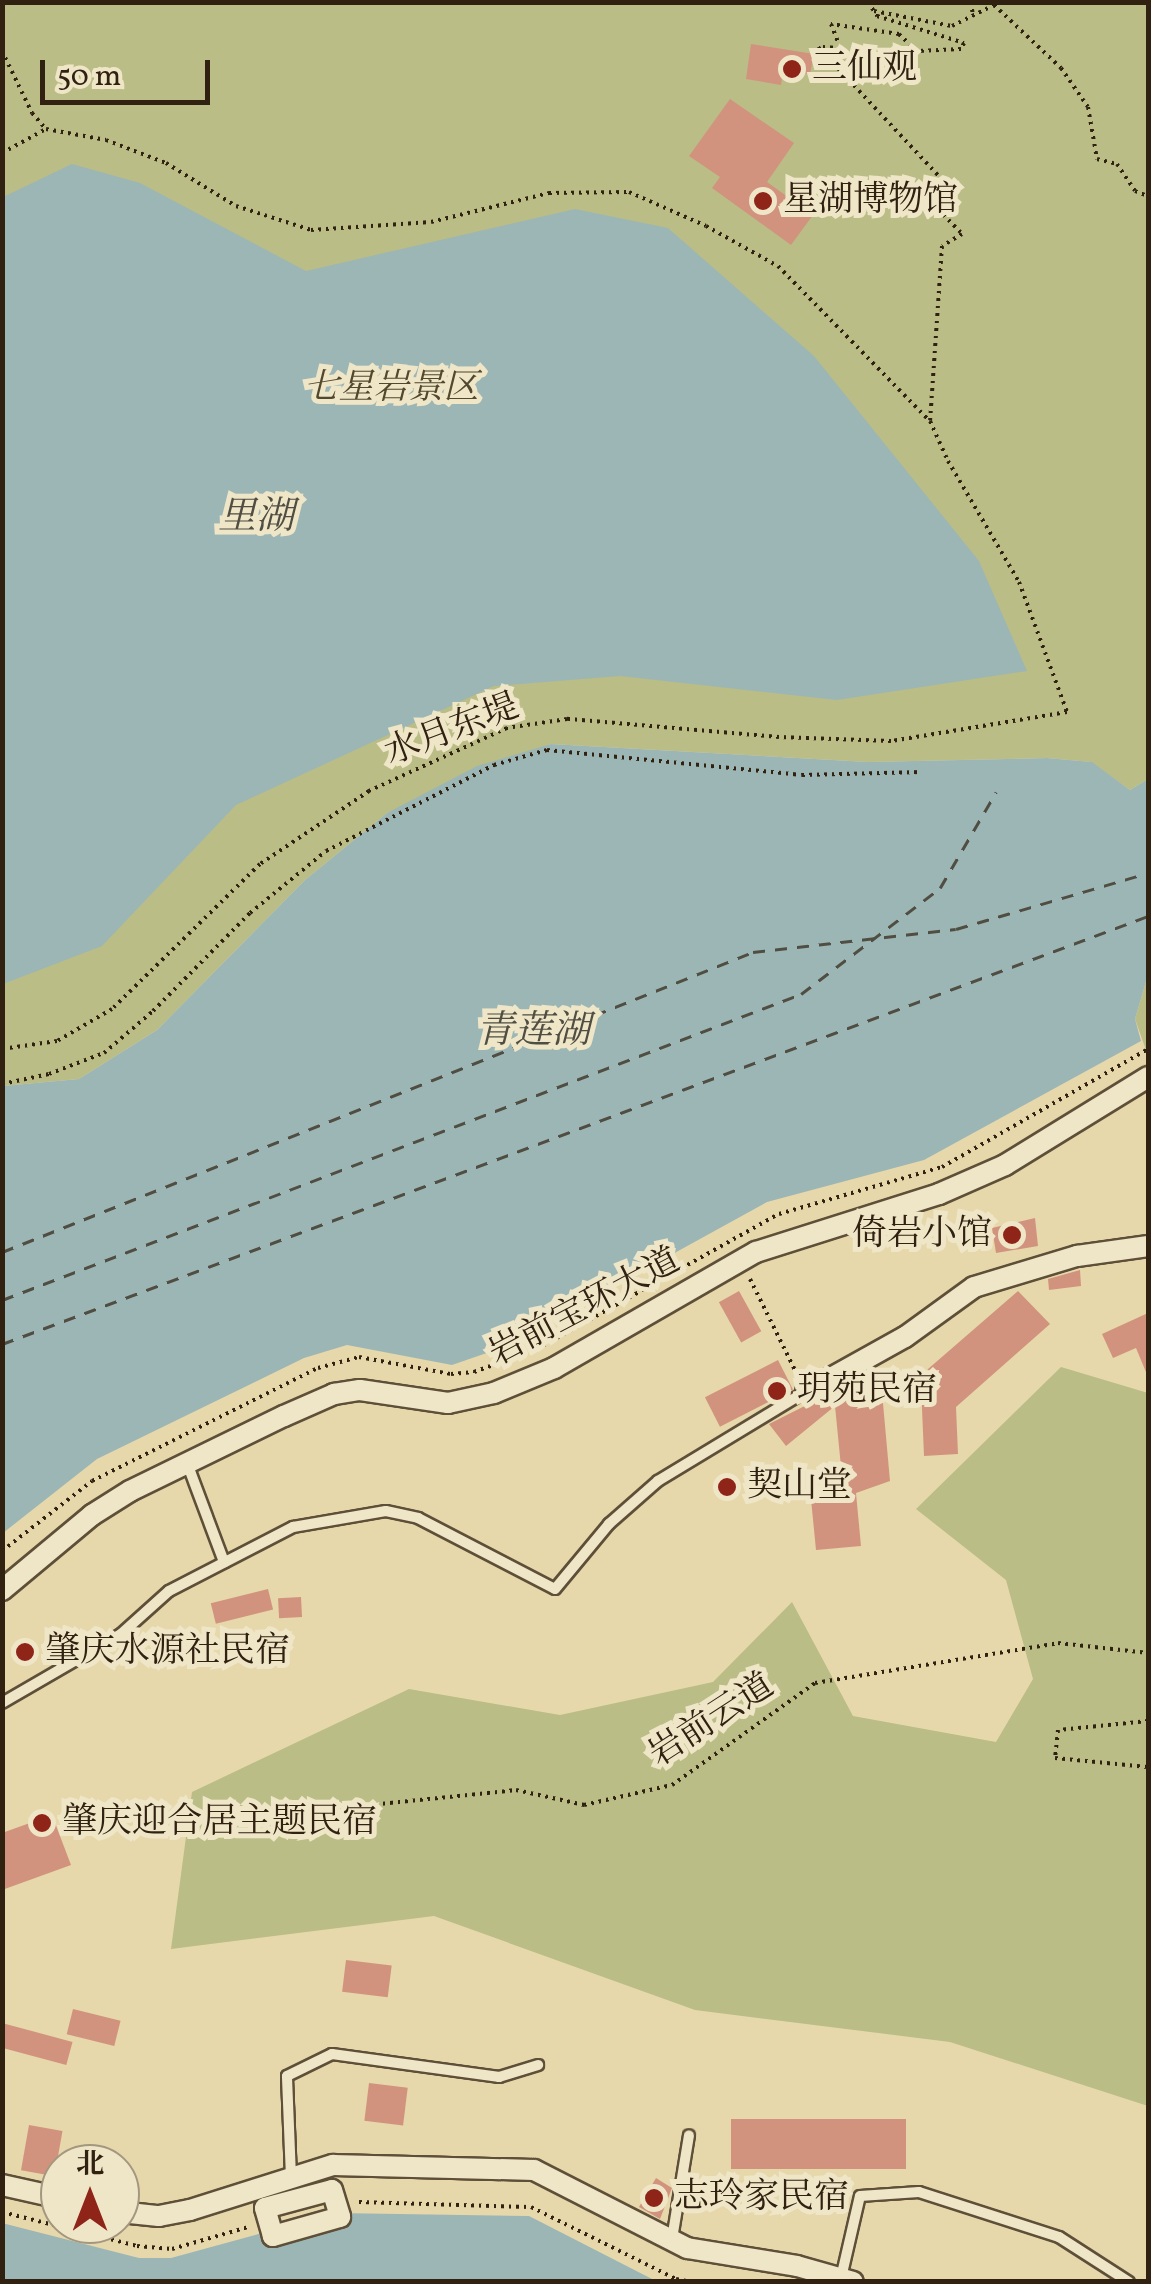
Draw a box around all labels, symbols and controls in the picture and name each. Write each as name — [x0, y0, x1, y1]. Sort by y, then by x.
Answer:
scale bar — [45, 40, 215, 102]
place label: 三仙观 — [812, 48, 917, 90]
text: 50 m — [57, 56, 121, 98]
marker: 三仙观 — [781, 58, 803, 80]
place label: 星湖博物馆 — [783, 180, 958, 222]
marker: 星湖博物馆 — [752, 190, 774, 212]
park label: 七星岩景区 — [304, 368, 478, 410]
water label: 里湖 — [218, 496, 294, 542]
street label: 水月东堤 — [379, 686, 525, 776]
water label: 青莲湖 — [476, 1010, 590, 1056]
place label: 倚岩小馆 — [852, 1214, 992, 1256]
marker: 倚岩小馆 — [1001, 1224, 1023, 1246]
street label: 岩前宝环大道 — [482, 1240, 688, 1376]
place label: 玥苑民宿 — [797, 1370, 937, 1412]
marker: 玥苑民宿 — [766, 1380, 788, 1402]
place label: 契山堂 — [747, 1466, 852, 1508]
marker: 契山堂 — [716, 1476, 738, 1498]
place label: 肇庆水源社民宿 — [45, 1631, 290, 1673]
marker: 肇庆水源社民宿 — [14, 1641, 36, 1663]
street label: 岩前云道 — [642, 1665, 782, 1777]
place label: 肇庆迎合居主题民宿 — [62, 1802, 377, 1844]
marker: 肇庆迎合居主题民宿 — [31, 1812, 53, 1834]
north arrow — [40, 2144, 140, 2244]
text: 北 — [76, 2146, 104, 2185]
place label: 志玲家民宿 — [674, 2177, 849, 2219]
marker: 志玲家民宿 — [643, 2187, 665, 2209]

